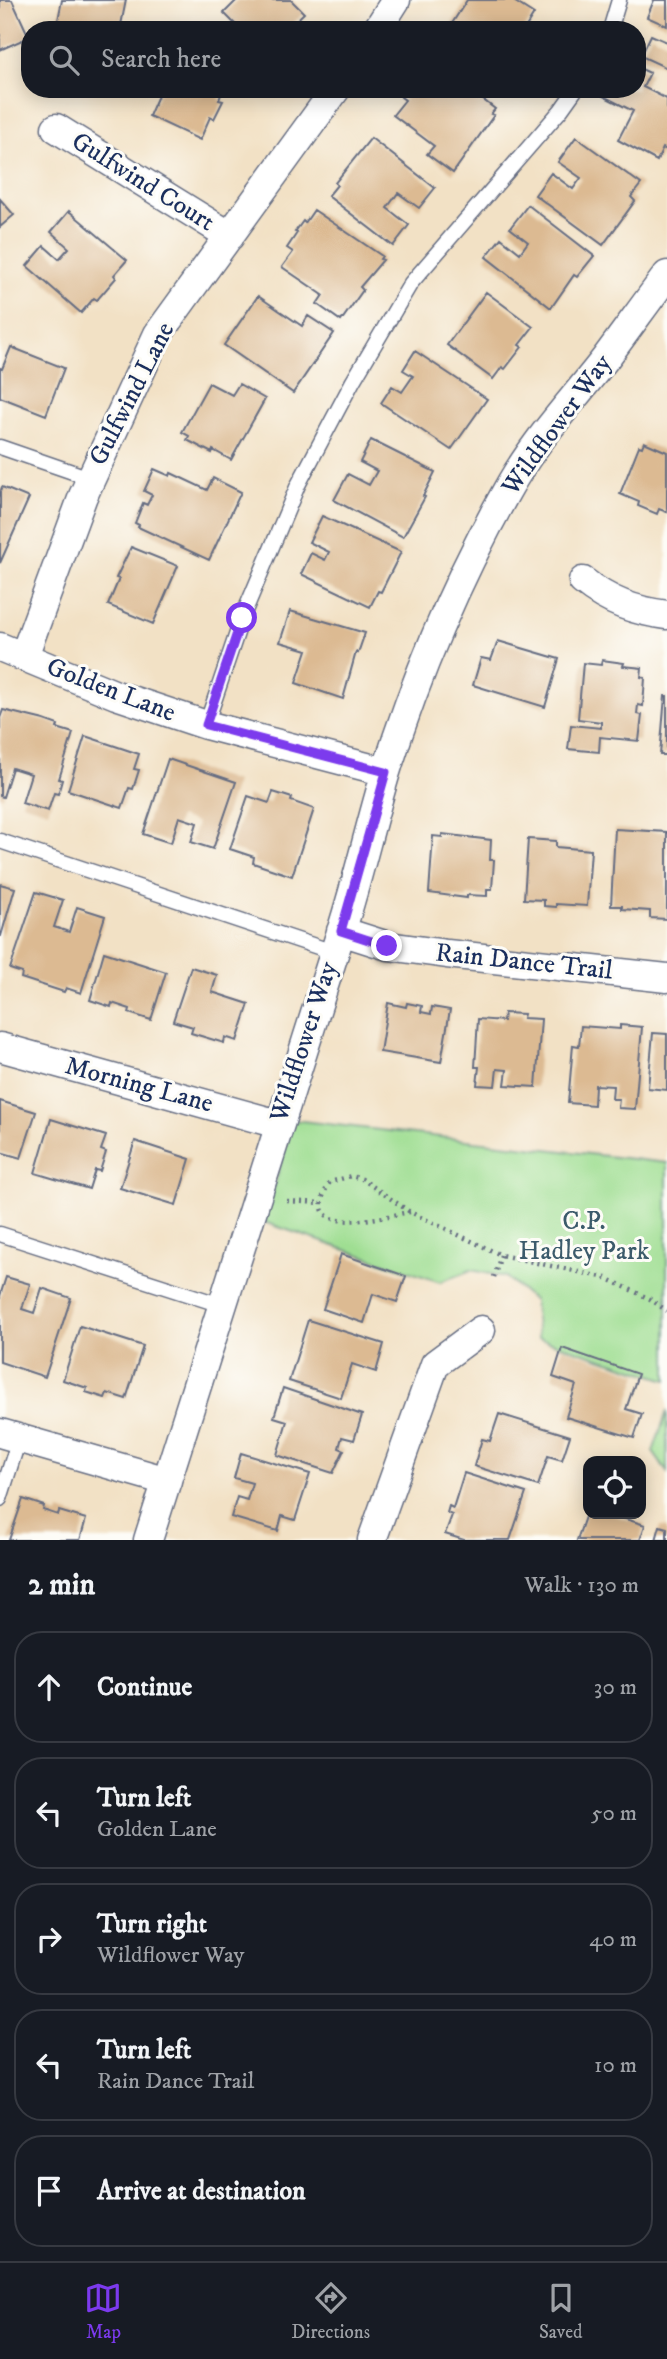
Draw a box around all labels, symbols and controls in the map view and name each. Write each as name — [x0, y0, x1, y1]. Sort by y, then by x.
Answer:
search box — [21, 21, 646, 98]
icon: search — [45, 41, 83, 79]
text: Search here — [101, 43, 221, 76]
street label: Gulfwind Court — [65, 125, 221, 239]
street label: Gulfwind Lane — [82, 317, 182, 471]
street label: Wildflower Way — [494, 347, 620, 503]
route start — [226, 602, 257, 633]
street label: Golden Lane — [42, 650, 180, 730]
route end — [371, 930, 402, 961]
street label: Rain Dance Trail — [434, 936, 614, 988]
street label: Wildflower Way — [262, 957, 346, 1127]
street label: Morning Lane — [61, 1049, 217, 1121]
park label: C.P. Hadley Park — [519, 1205, 650, 1268]
map controls — [583, 1456, 646, 1519]
button: locate — [583, 1456, 646, 1519]
text: 2 min — [28, 1567, 95, 1604]
text: Walk · 130 m — [524, 1571, 639, 1600]
icon: ahead — [30, 1668, 68, 1706]
text: Continue — [97, 1671, 192, 1704]
text: 30 m — [594, 1673, 637, 1702]
text: Turn left — [97, 1782, 191, 1815]
icon: left — [30, 1794, 68, 1832]
text: 50 m — [591, 1799, 637, 1828]
text: Golden Lane — [97, 1815, 217, 1844]
text: Turn right — [97, 1908, 207, 1941]
icon: right — [30, 1920, 68, 1958]
text: 40 m — [589, 1925, 637, 1954]
text: Wildflower Way — [97, 1941, 244, 1970]
text: Turn left — [97, 2034, 191, 2067]
icon: left — [30, 2046, 68, 2084]
text: 10 m — [594, 2051, 637, 2080]
text: Rain Dance Trail — [97, 2067, 254, 2096]
icon: arrive — [30, 2172, 68, 2210]
text: Arrive at destination — [97, 2175, 306, 2208]
tab: Map — [84, 2279, 122, 2344]
tab: Directions — [291, 2279, 370, 2344]
tab: Saved — [539, 2279, 583, 2344]

